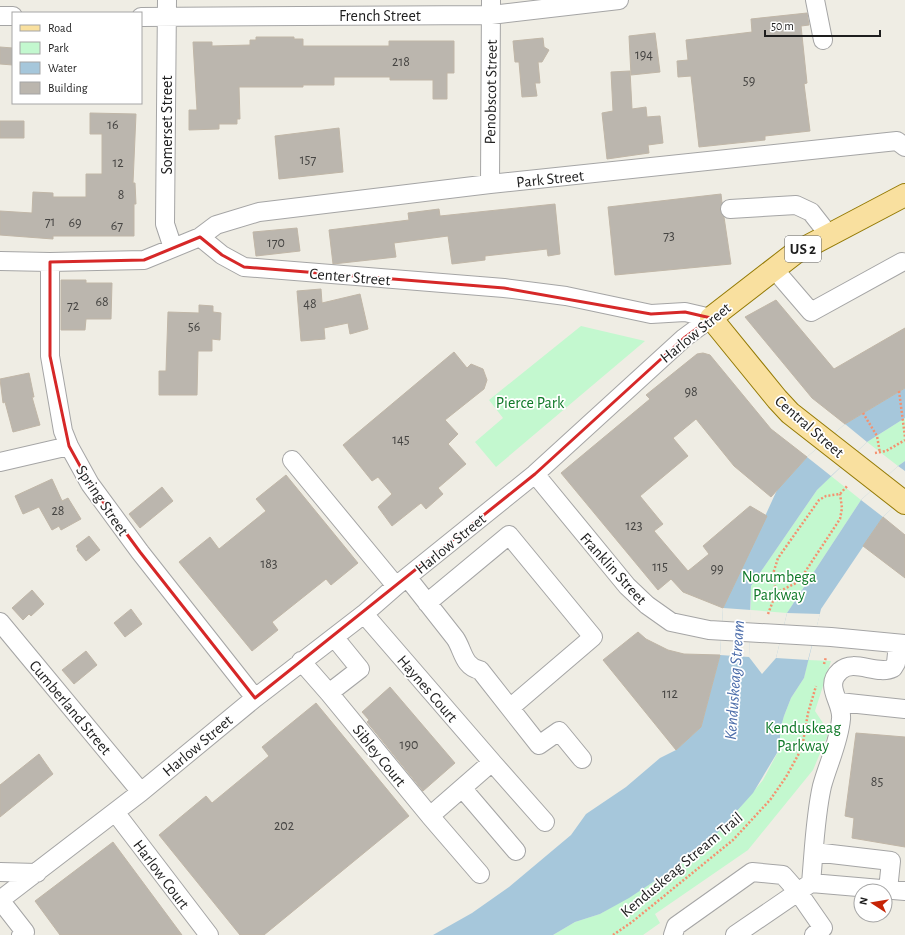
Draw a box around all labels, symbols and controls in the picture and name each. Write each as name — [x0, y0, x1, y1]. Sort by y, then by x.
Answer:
street label: French Street — [339, 8, 421, 24]
legend — [12, 12, 142, 104]
scale bar — [765, 12, 880, 38]
text: 50 m — [771, 20, 794, 32]
text: Road — [48, 22, 72, 34]
street label: Penobscot Street — [482, 40, 500, 145]
text: Park — [48, 42, 69, 54]
house number: 194 — [635, 48, 653, 62]
house number: 218 — [392, 55, 410, 69]
text: Water — [48, 62, 77, 74]
house number: 59 — [743, 74, 755, 88]
street label: Somerset Street — [159, 76, 175, 174]
text: Building — [48, 82, 88, 94]
house number: 16 — [107, 118, 119, 132]
house number: 157 — [300, 153, 316, 167]
house number: 12 — [112, 156, 124, 170]
street label: Park Street — [515, 167, 585, 191]
house number: 8 — [118, 188, 124, 202]
house number: 71 — [45, 215, 55, 229]
house number: 69 — [68, 216, 82, 230]
house number: 67 — [111, 219, 123, 233]
house number: 73 — [663, 229, 675, 243]
house number: 170 — [267, 236, 285, 250]
road number: US 2 — [785, 236, 821, 262]
street label: Center Street — [309, 265, 391, 289]
house number: 68 — [95, 295, 109, 309]
house number: 48 — [303, 297, 317, 311]
house number: 72 — [67, 299, 79, 313]
street label: Harlow Street — [657, 300, 734, 366]
house number: 56 — [188, 320, 200, 334]
house number: 98 — [684, 385, 698, 399]
street label: Central Street — [772, 393, 847, 461]
park label: Pierce Park — [496, 395, 565, 411]
house number: 145 — [392, 433, 410, 447]
street label: Spring Street — [73, 463, 131, 539]
house number: 28 — [51, 504, 65, 518]
street label: Harlow Street — [412, 511, 489, 577]
house number: 123 — [626, 519, 643, 533]
street label: Franklin Street — [577, 530, 649, 608]
house number: 183 — [260, 557, 278, 571]
house number: 115 — [652, 560, 668, 574]
house number: 99 — [710, 562, 724, 576]
park label: Norumbega Parkway — [742, 569, 816, 604]
water label: Kenduskeag Stream — [722, 619, 747, 741]
street label: Haynes Court — [393, 652, 460, 726]
street label: Cumberland Street — [26, 657, 114, 758]
house number: 112 — [662, 687, 678, 701]
street label: Harlow Street — [160, 712, 236, 779]
park label: Kenduskeag Parkway — [765, 720, 841, 755]
street label: Sibley Court — [349, 722, 409, 790]
house number: 190 — [400, 738, 418, 752]
house number: 85 — [871, 775, 883, 789]
street label: Kenduskeag Stream Trail — [618, 809, 746, 920]
house number: 202 — [274, 819, 294, 833]
street label: Harlow Court — [130, 837, 192, 912]
north arrow — [853, 883, 893, 923]
text: N — [858, 896, 870, 906]

